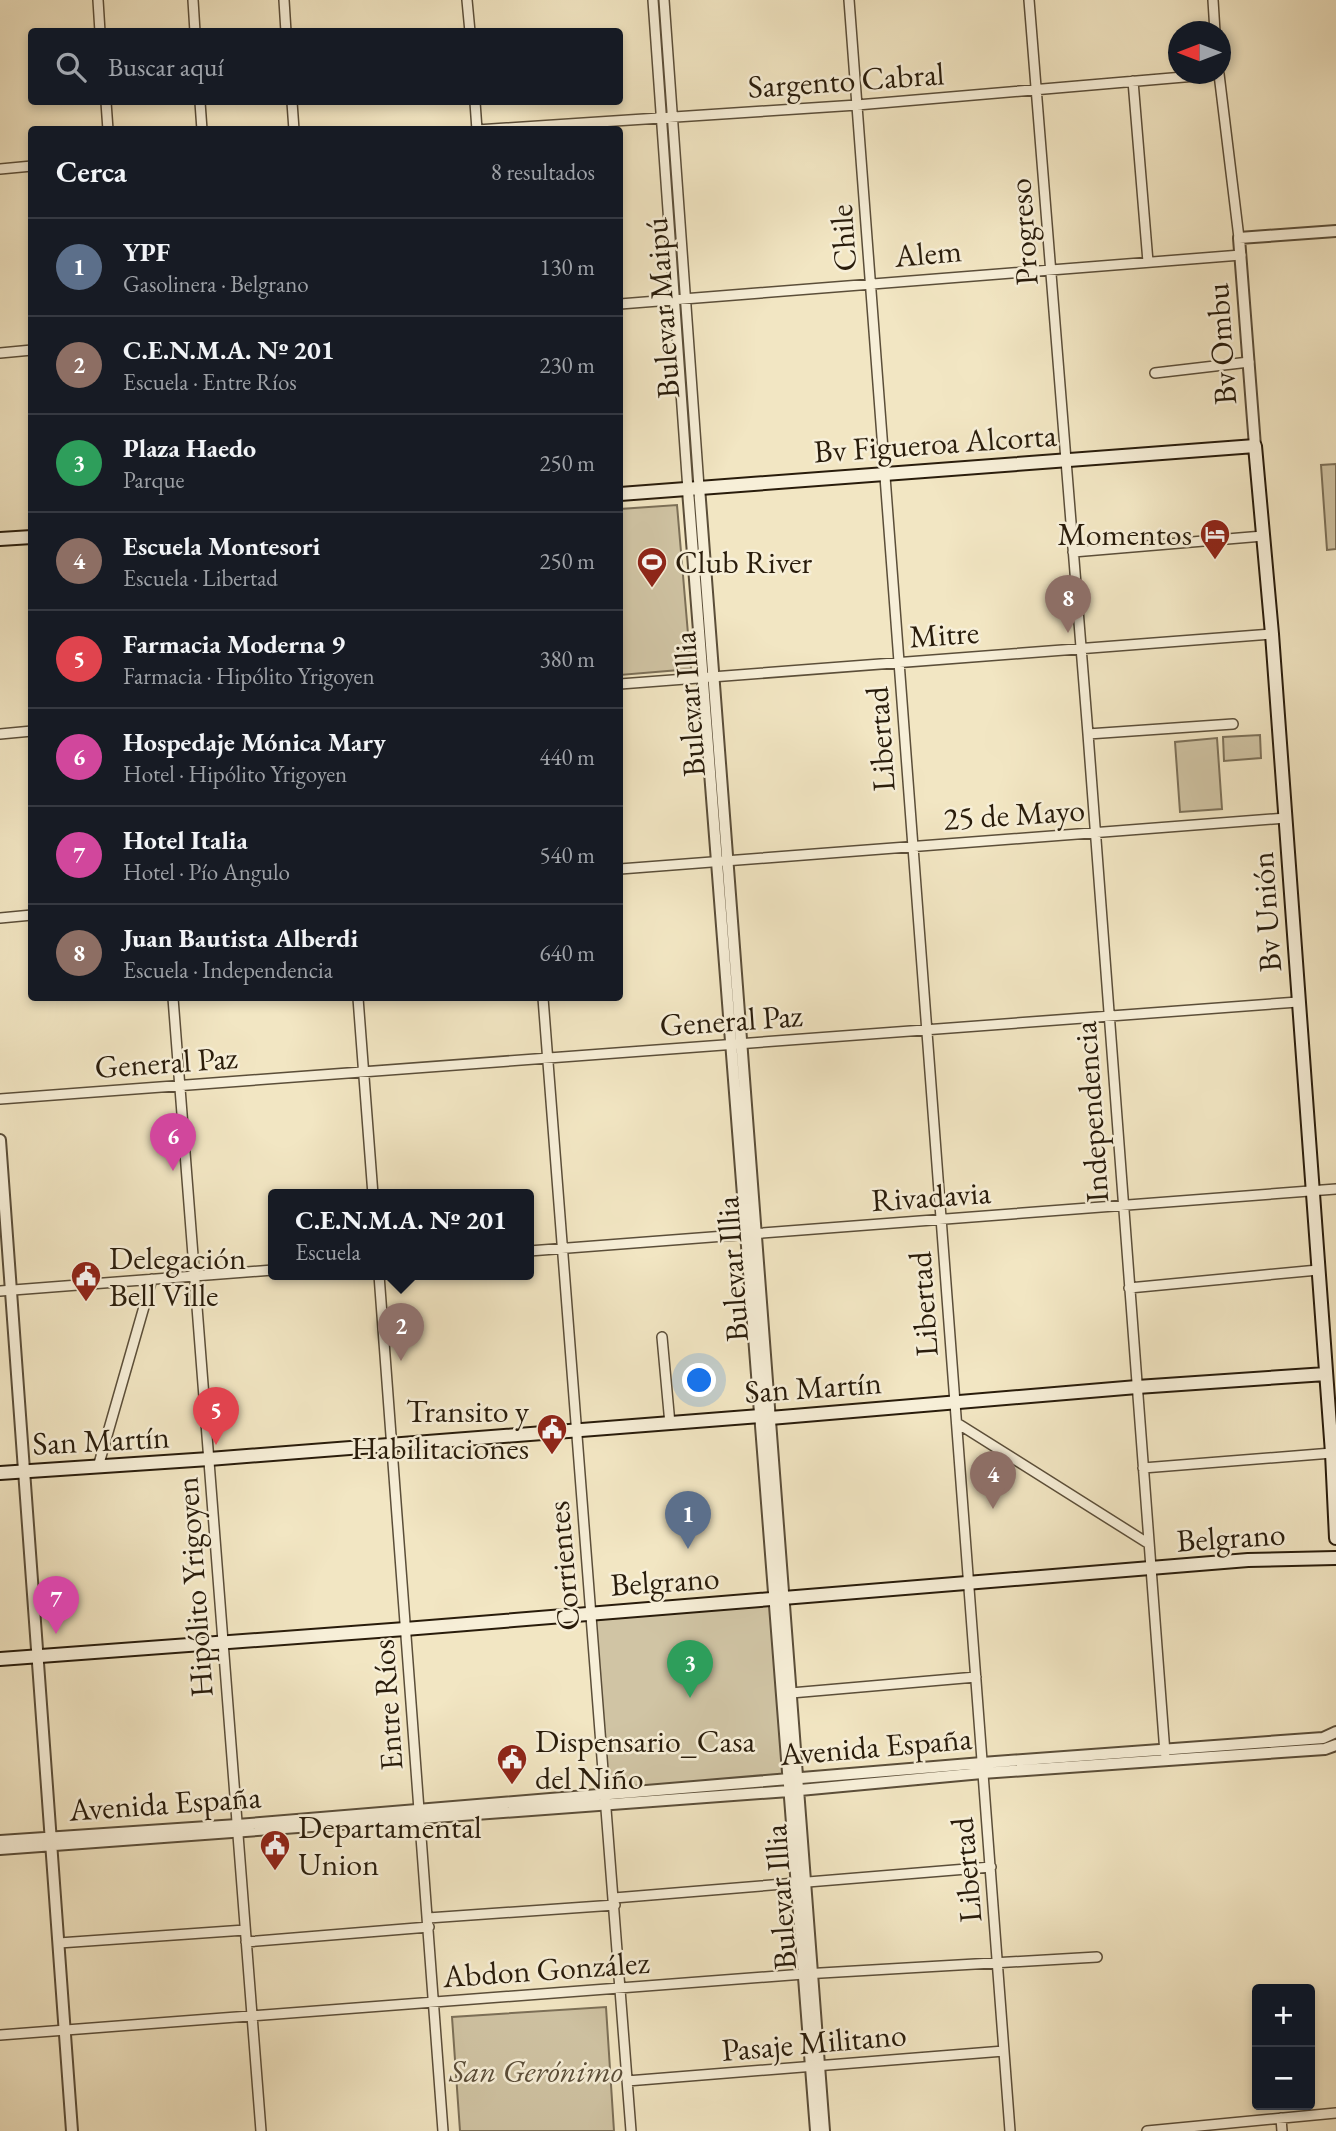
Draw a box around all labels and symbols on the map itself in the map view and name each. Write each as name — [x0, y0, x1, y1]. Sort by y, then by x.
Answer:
north arrow — [1168, 21, 1231, 84]
street label: Sargento Cabral — [746, 52, 946, 108]
street label: Progreso — [998, 177, 1048, 287]
street label: Chile — [820, 203, 866, 273]
street label: Bulevar Maipú — [635, 216, 689, 400]
street label: Alem — [892, 229, 963, 277]
street label: Bv Ombu — [1196, 282, 1246, 406]
street label: Bv Figueroa Alcorta — [812, 414, 1058, 472]
place label: Momentos — [1057, 513, 1192, 555]
hotel icon: Momentos — [1198, 517, 1232, 561]
place label: Club River — [675, 541, 812, 583]
sports icon: Club River — [635, 545, 669, 589]
pin: 8 — [1045, 575, 1091, 633]
street label: Mitre — [908, 611, 980, 657]
street label: Bulevar Illia — [663, 629, 715, 778]
street label: Libertad — [855, 684, 905, 793]
street label: 25 de Mayo — [942, 788, 1086, 840]
street label: Bv Unión — [1241, 850, 1291, 973]
street label: General Paz — [658, 994, 804, 1046]
street label: Independencia — [1064, 1020, 1118, 1204]
street label: General Paz — [93, 1036, 239, 1088]
pin: 6 — [150, 1113, 196, 1171]
street label: Rivadavia — [870, 1171, 993, 1221]
street label: Bulevar Illia — [706, 1194, 758, 1343]
place label: Delegación Bell Ville — [109, 1237, 246, 1316]
street label: Libertad — [898, 1249, 948, 1358]
public building icon: Delegación Bell Ville — [69, 1259, 103, 1303]
pin: 2 — [378, 1303, 424, 1361]
street label: San Martín — [743, 1361, 883, 1413]
your location — [682, 1363, 716, 1397]
pin: 5 — [193, 1387, 239, 1445]
place label: Transito y Habilitaciones — [351, 1390, 530, 1469]
public building icon: Transito y Habilitaciones — [535, 1412, 569, 1456]
street label: San Martín — [31, 1415, 171, 1465]
pin: 4 — [970, 1451, 1016, 1509]
street label: Hipólito Yrigoyen — [165, 1475, 223, 1699]
pin: 1 — [665, 1491, 711, 1549]
street label: Corrientes — [536, 1499, 590, 1633]
street label: Belgrano — [1175, 1512, 1287, 1562]
street label: Belgrano — [609, 1556, 721, 1606]
pin: 7 — [33, 1576, 79, 1634]
street label: Entre Ríos — [361, 1638, 413, 1772]
pin: 3 — [667, 1640, 713, 1698]
street label: Avenida España — [777, 1717, 974, 1775]
place label: Dispensario_Casa del Niño — [535, 1720, 756, 1799]
public building icon: Dispensario_Casa del Niño — [495, 1742, 529, 1786]
street label: Avenida España — [67, 1775, 263, 1831]
place label: Departamental Union — [298, 1806, 482, 1885]
street label: Libertad — [940, 1815, 992, 1924]
street label: Bulevar Illia — [754, 1822, 806, 1971]
public building icon: Departamental Union — [258, 1828, 292, 1872]
street label: Abdon González — [440, 1941, 651, 1997]
street label: Pasaje Militano — [720, 2013, 908, 2071]
park label: San Gerónimo — [448, 2050, 623, 2092]

